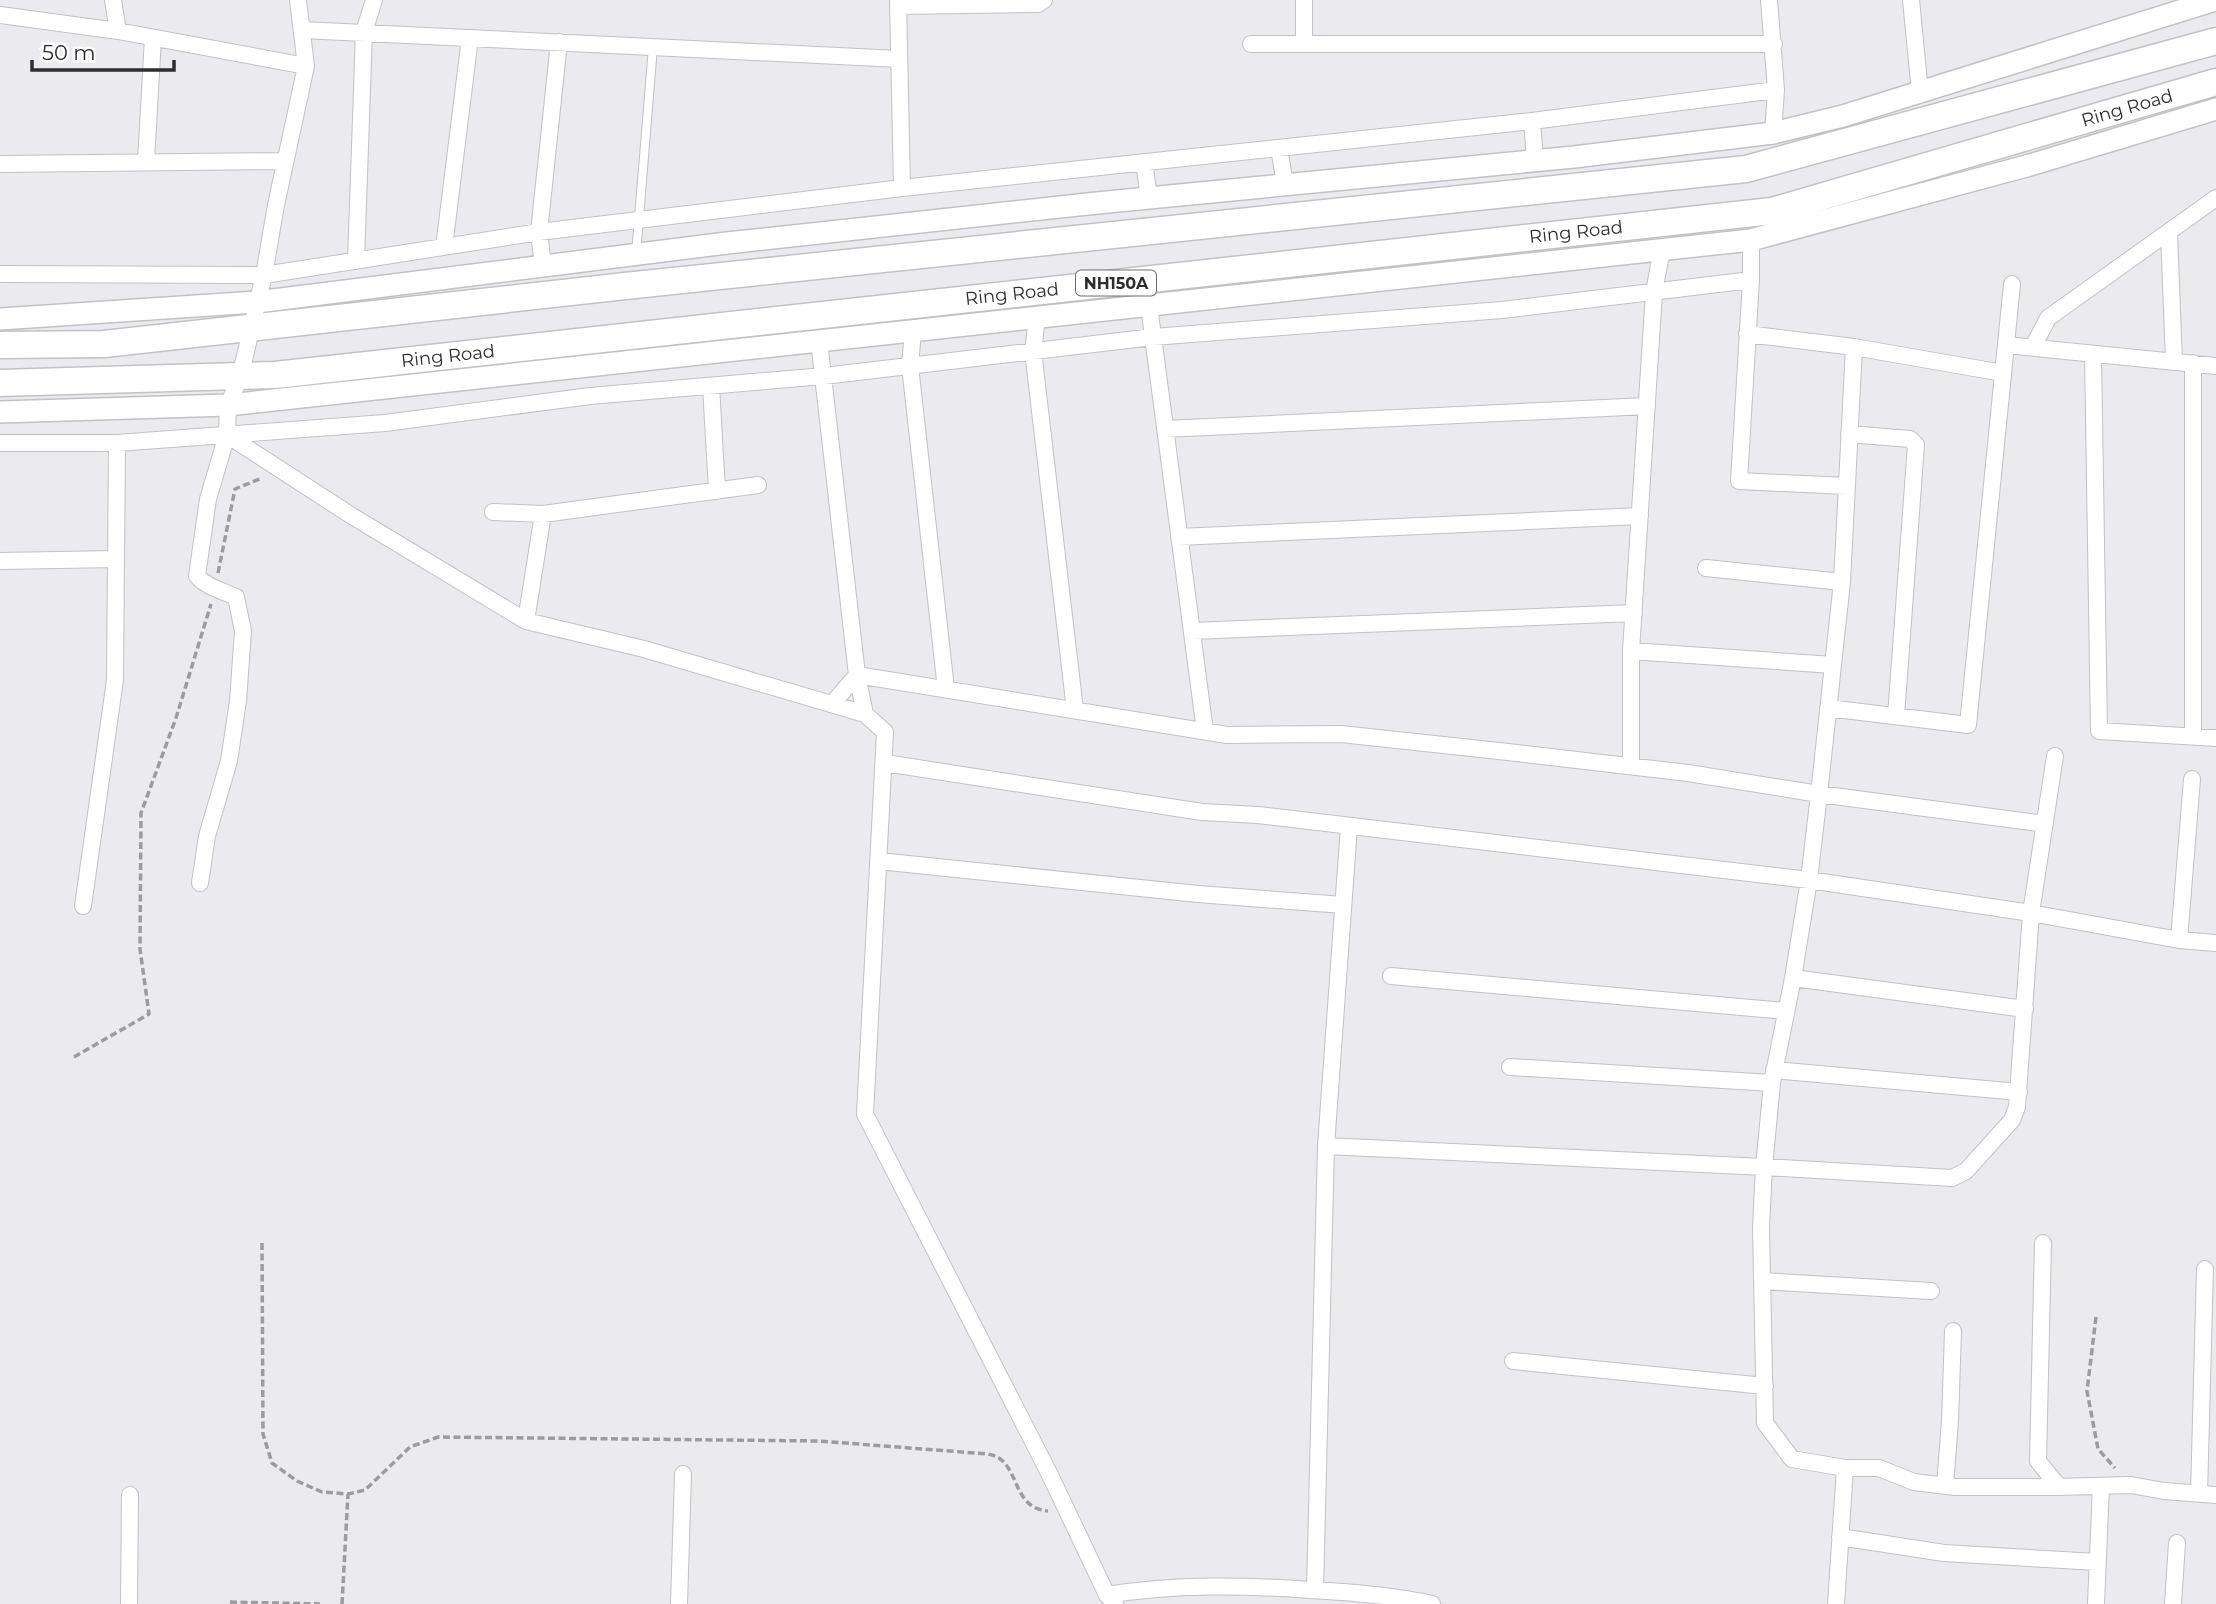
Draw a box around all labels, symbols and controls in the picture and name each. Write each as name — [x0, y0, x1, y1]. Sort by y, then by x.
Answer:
scale bar — [32, 28, 173, 72]
text: 50 m — [42, 40, 96, 65]
street label: Ring Road — [2079, 84, 2175, 132]
street label: Ring Road — [1528, 216, 1624, 248]
road number: NH150A — [1076, 270, 1156, 296]
street label: Ring Road — [964, 278, 1060, 310]
street label: Ring Road — [400, 340, 496, 372]

